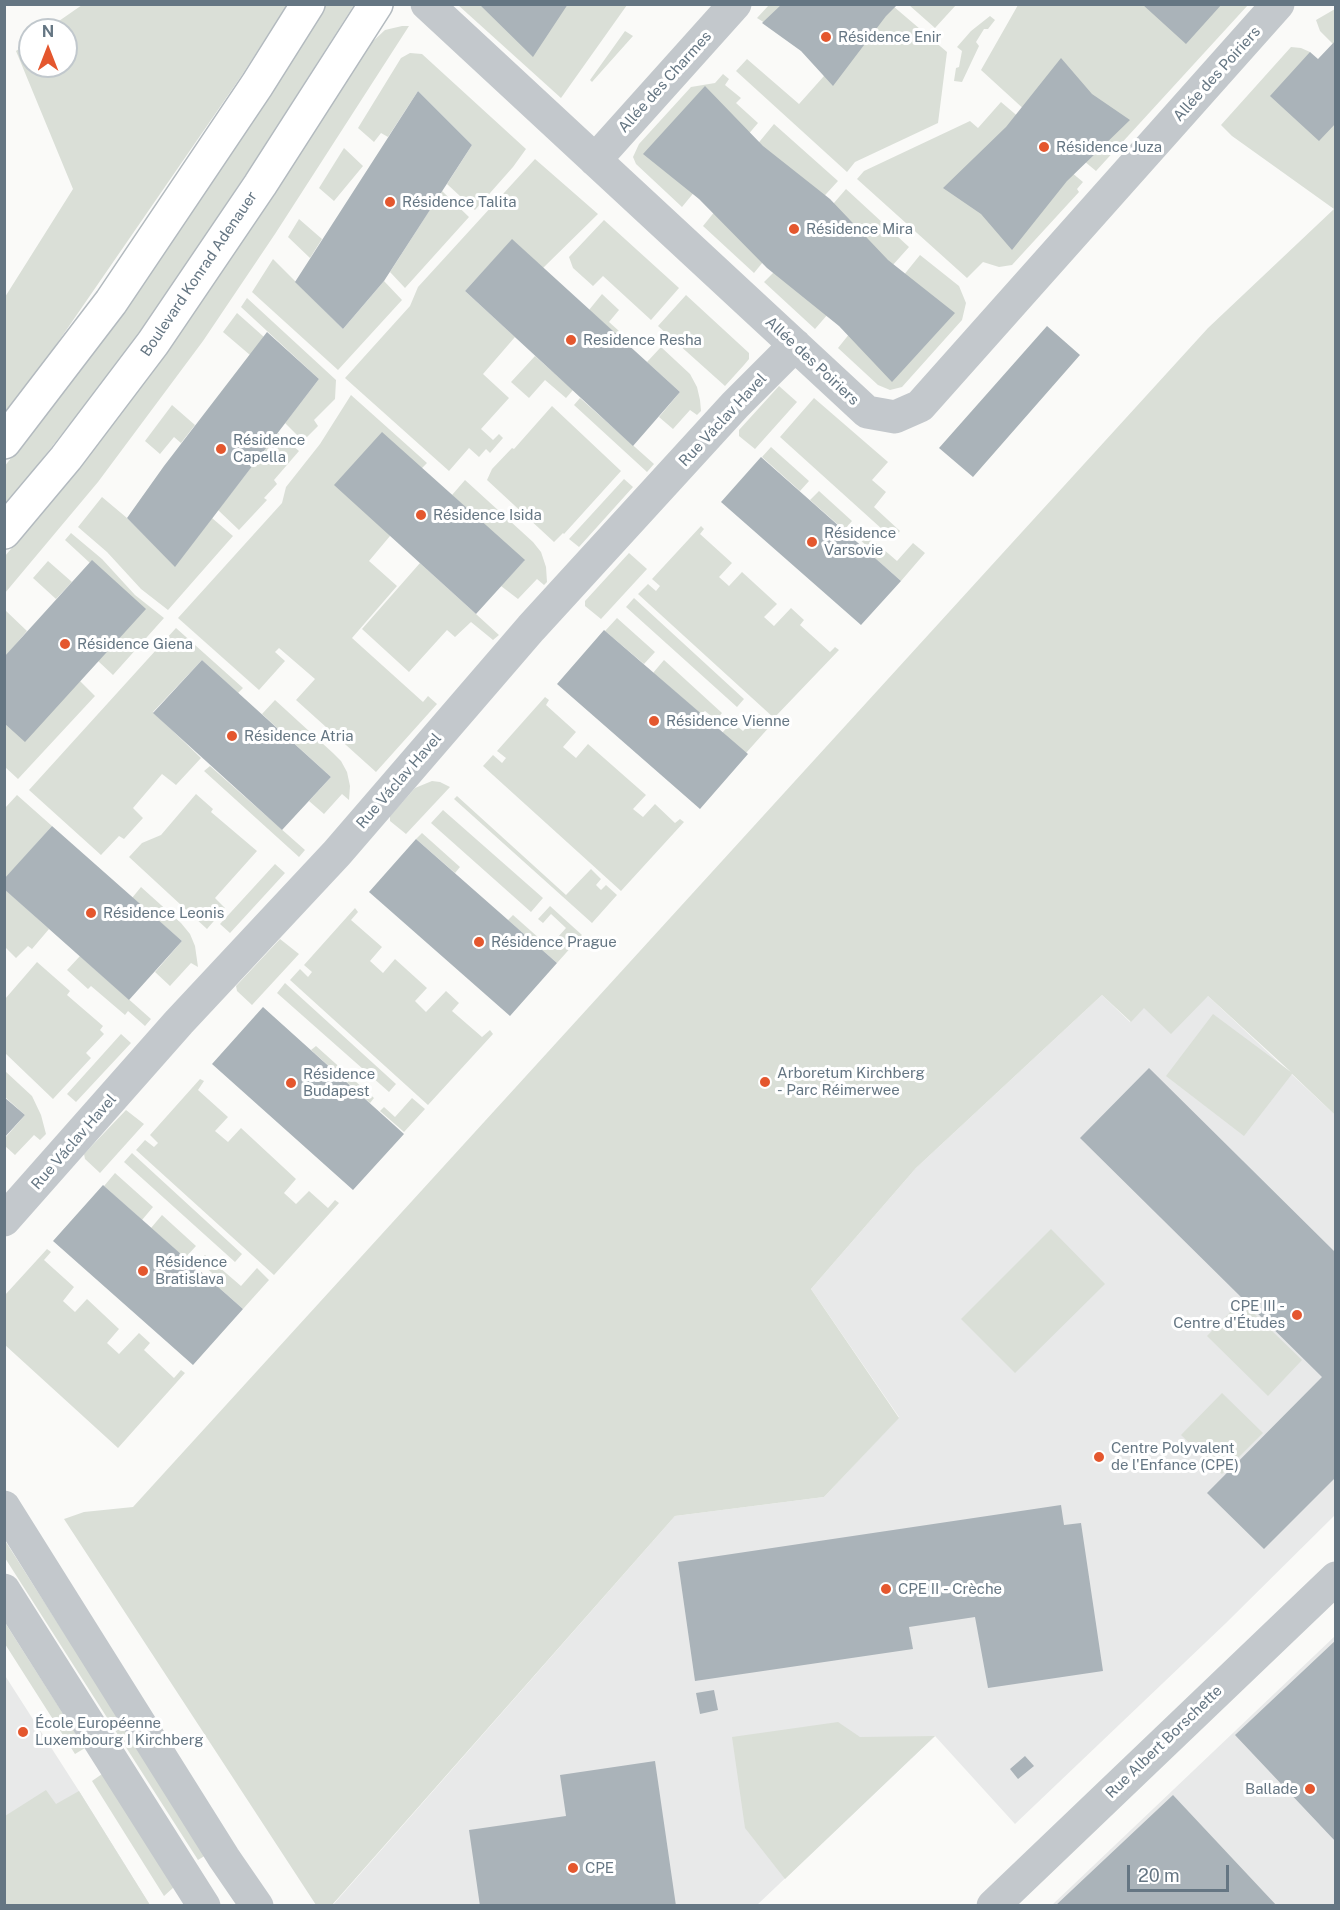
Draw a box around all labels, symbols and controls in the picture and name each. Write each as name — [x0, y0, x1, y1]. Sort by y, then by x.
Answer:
north arrow — [18, 18, 78, 78]
text: N — [42, 22, 54, 41]
street label: Allée des Poiriers — [1170, 23, 1264, 125]
street label: Allée des Charmes — [615, 27, 715, 137]
place label: Résidence Enir — [838, 28, 941, 46]
marker: Résidence Enir — [819, 30, 833, 44]
place label: Résidence Juza — [1056, 138, 1162, 156]
marker: Résidence Juza — [1037, 140, 1051, 154]
street label: Boulevard Konrad Adenauer — [137, 188, 261, 360]
place label: Résidence Talita — [402, 193, 517, 211]
marker: Résidence Talita — [383, 195, 397, 209]
place label: Résidence Mira — [806, 220, 913, 238]
marker: Résidence Mira — [787, 222, 801, 236]
street label: Allée des Poiriers — [761, 313, 863, 409]
place label: Residence Resha — [583, 331, 702, 349]
marker: Residence Resha — [564, 333, 578, 347]
street label: Rue Václav Havel — [675, 370, 771, 470]
place label: Résidence Capella — [233, 431, 305, 466]
marker: Résidence Capella — [214, 442, 228, 456]
place label: Résidence Isida — [433, 506, 542, 524]
marker: Résidence Isida — [414, 508, 428, 522]
place label: Résidence Varsovie — [824, 524, 896, 559]
marker: Résidence Varsovie — [805, 535, 819, 549]
place label: Résidence Giena — [77, 635, 193, 653]
marker: Résidence Giena — [58, 637, 72, 651]
place label: Résidence Vienne — [666, 712, 790, 730]
marker: Résidence Vienne — [647, 714, 661, 728]
place label: Résidence Atria — [244, 727, 354, 745]
marker: Résidence Atria — [225, 729, 239, 743]
street label: Rue Václav Havel — [353, 730, 445, 832]
place label: Résidence Leonis — [103, 904, 224, 922]
marker: Résidence Leonis — [84, 906, 98, 920]
place label: Résidence Prague — [491, 933, 617, 951]
marker: Résidence Prague — [472, 935, 486, 949]
place label: Arboretum Kirchberg - Parc Réimerwee — [777, 1064, 925, 1099]
place label: Résidence Budapest — [303, 1065, 375, 1100]
marker: Arboretum Kirchberg - Parc Réimerwee — [758, 1075, 772, 1089]
marker: Résidence Budapest — [284, 1076, 298, 1090]
street label: Rue Václav Havel — [28, 1091, 120, 1193]
place label: Résidence Bratislava — [155, 1253, 227, 1288]
marker: Résidence Bratislava — [136, 1264, 150, 1278]
place label: CPE III - Centre d'Études — [1173, 1297, 1285, 1332]
marker: CPE III - Centre d'Études — [1290, 1308, 1304, 1322]
place label: Centre Polyvalent de l'Enfance (CPE) — [1111, 1439, 1239, 1474]
marker: Centre Polyvalent de l'Enfance (CPE) — [1092, 1450, 1106, 1464]
place label: CPE II - Crèche — [898, 1580, 1002, 1598]
marker: CPE II - Crèche — [879, 1582, 893, 1596]
street label: Rue Albert Borschette — [1102, 1682, 1226, 1802]
place label: École Européenne Luxembourg I Kirchberg — [35, 1714, 204, 1749]
marker: École Européenne Luxembourg I Kirchberg — [16, 1725, 30, 1739]
place label: Ballade — [1245, 1780, 1298, 1798]
marker: Ballade — [1303, 1782, 1317, 1796]
scale bar — [1130, 1853, 1232, 1891]
place label: CPE — [585, 1859, 614, 1877]
marker: CPE — [566, 1861, 580, 1875]
text: 20 m — [1138, 1865, 1180, 1886]

